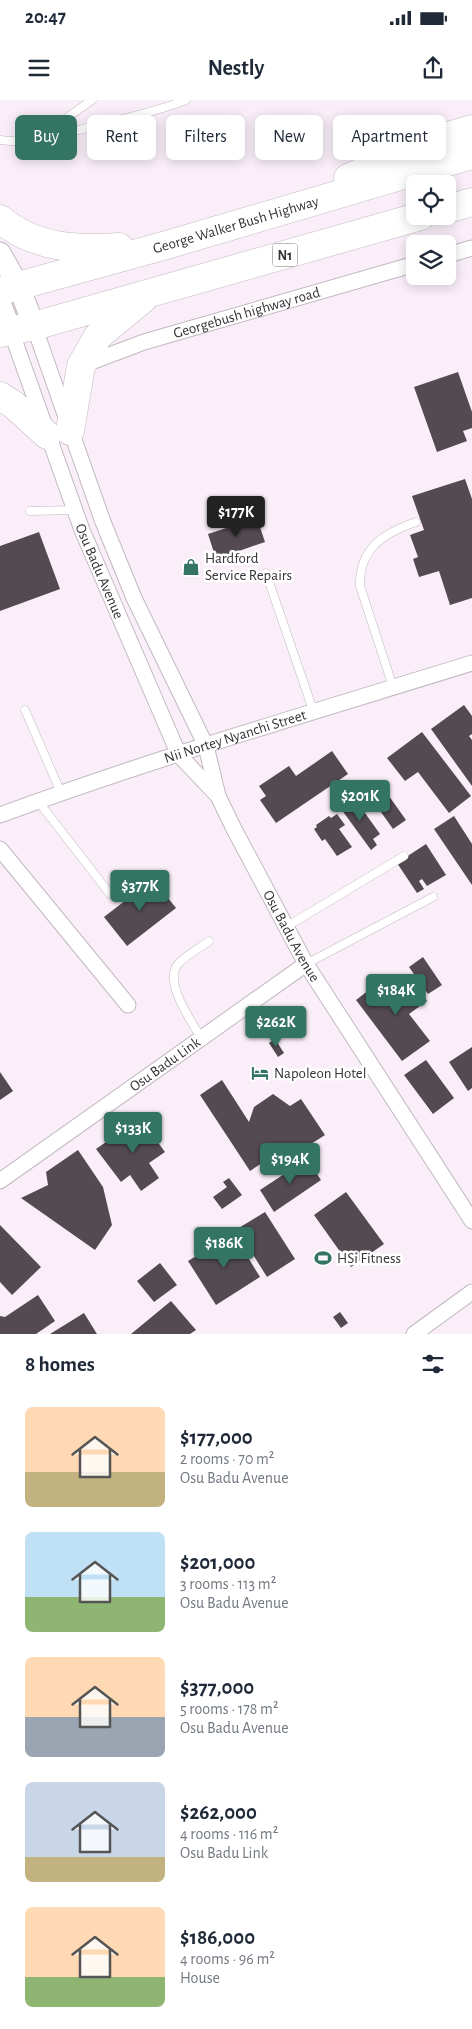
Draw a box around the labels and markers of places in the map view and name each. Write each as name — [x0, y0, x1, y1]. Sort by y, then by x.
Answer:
pin: $177K — [201, 496, 271, 538]
place label: Hardford Service Repairs — [205, 551, 292, 583]
shop icon: Hardford Service Repairs — [181, 557, 201, 577]
pin: $201K — [325, 780, 395, 822]
pin: $377K — [105, 870, 175, 912]
pin: $184K — [361, 974, 431, 1016]
pin: $262K — [241, 1006, 311, 1048]
hotel icon: Napoleon Hotel — [250, 1063, 270, 1083]
place label: Napoleon Hotel — [274, 1066, 366, 1081]
pin: $133K — [98, 1112, 168, 1154]
pin: $194K — [255, 1142, 325, 1185]
pin: $186K — [189, 1226, 259, 1269]
sports icon: HSi Fitness — [313, 1248, 333, 1268]
place label: HSi Fitness — [337, 1251, 401, 1266]

